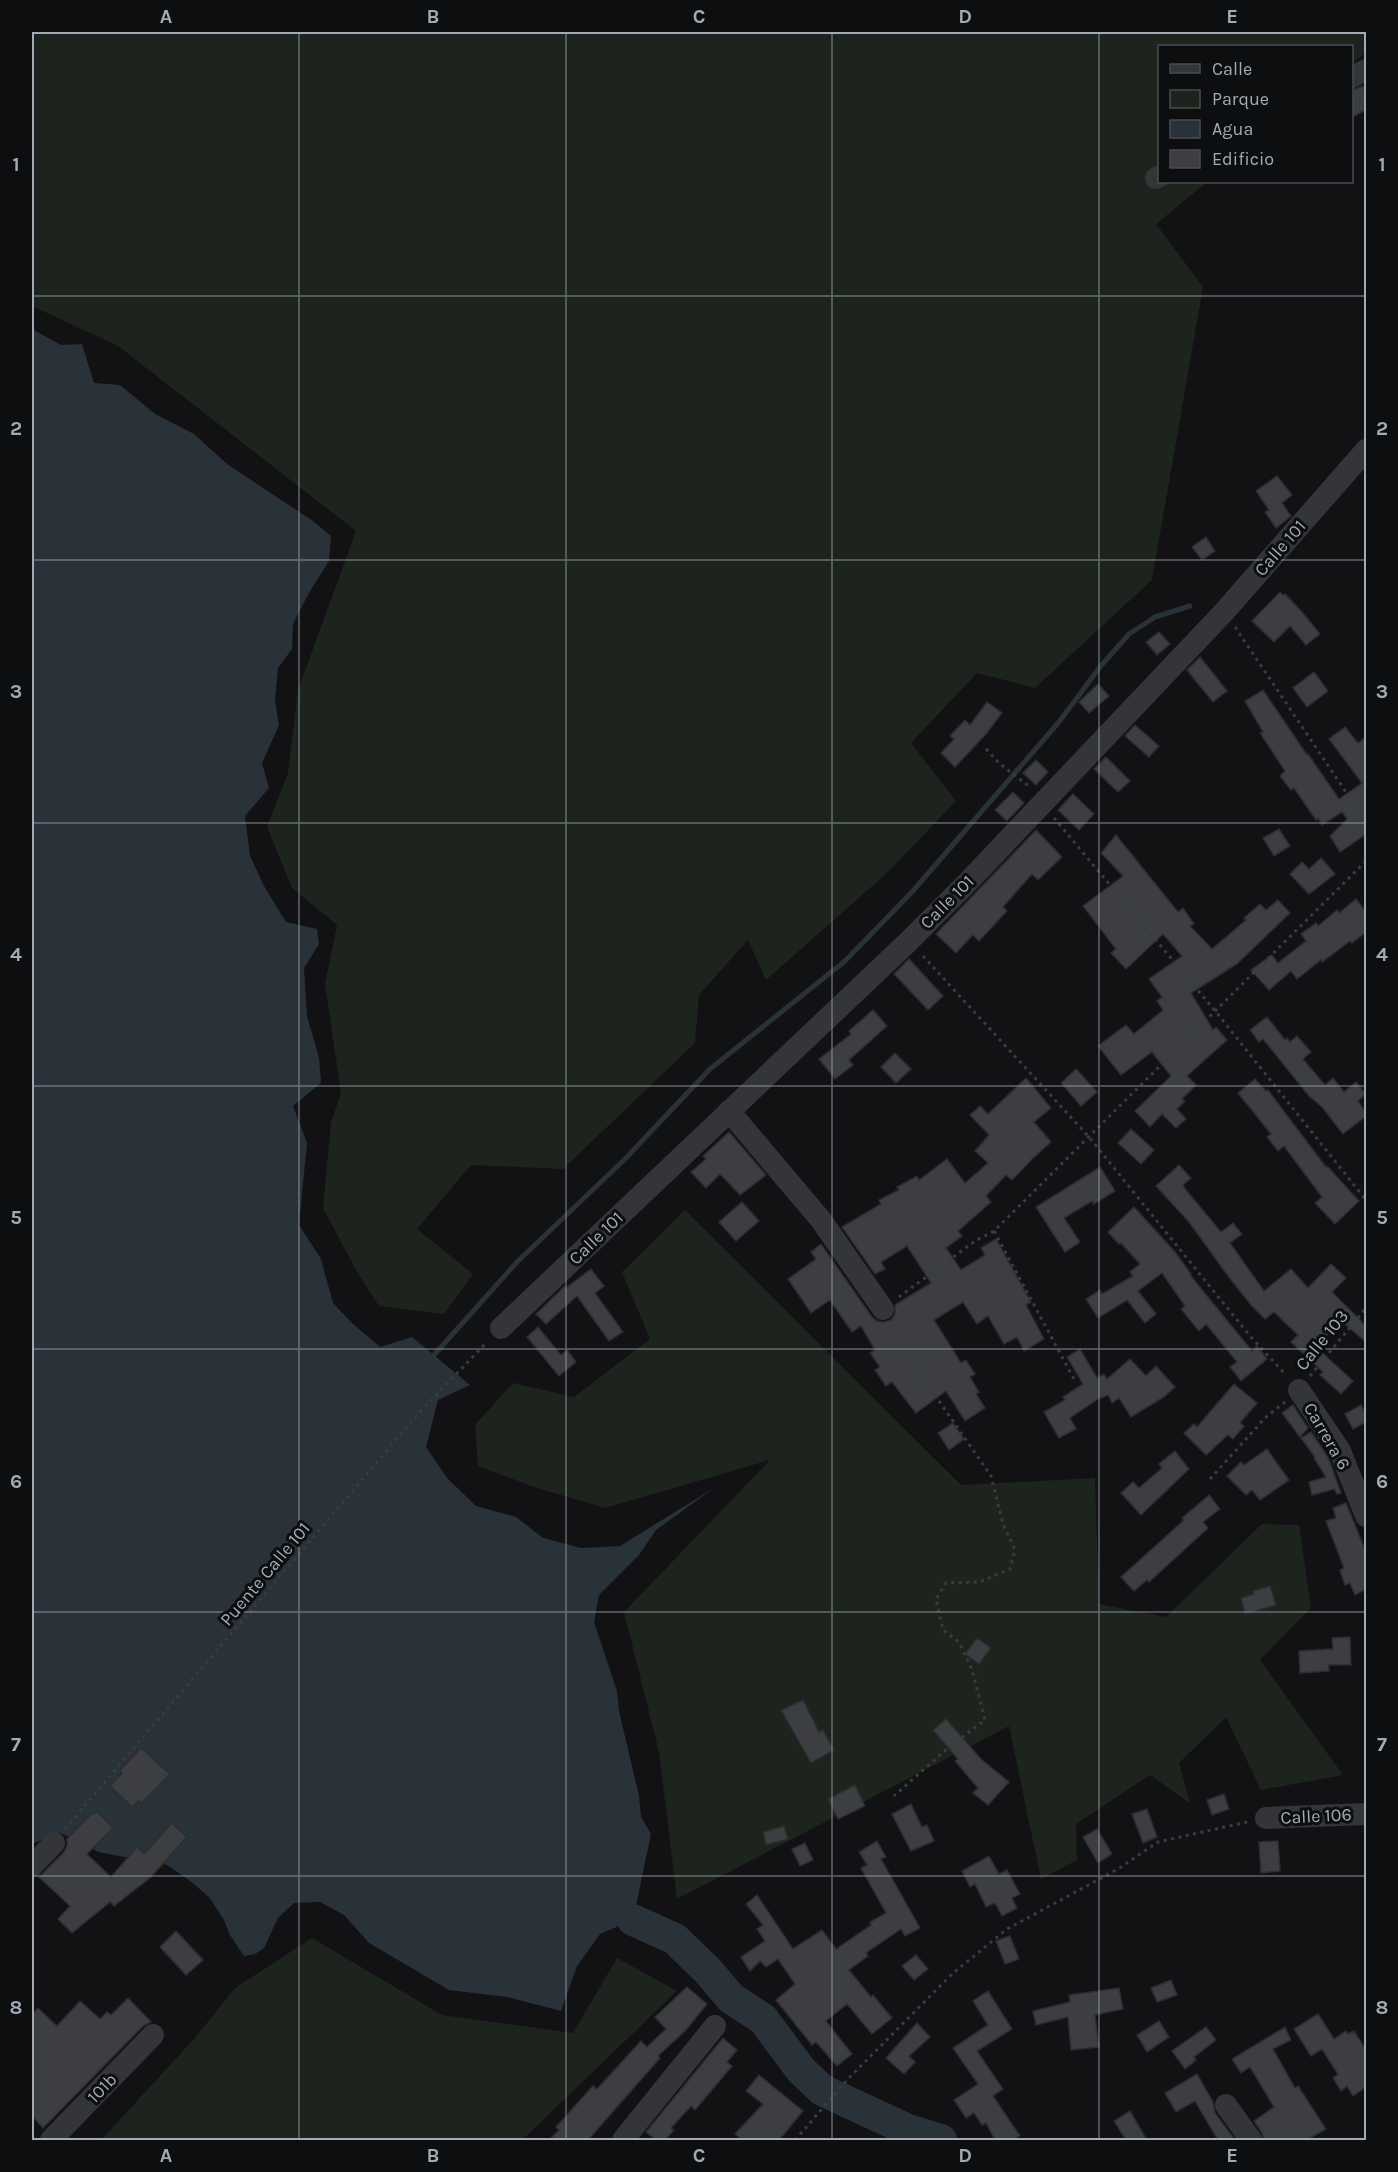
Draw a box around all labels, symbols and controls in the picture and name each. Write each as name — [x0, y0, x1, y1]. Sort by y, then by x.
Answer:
text: A — [160, 5, 173, 28]
text: B — [427, 5, 439, 28]
text: C — [693, 5, 705, 28]
text: D — [958, 5, 972, 28]
text: E — [1226, 5, 1238, 28]
legend — [1158, 45, 1353, 183]
text: Calle — [1212, 58, 1252, 80]
text: Parque — [1212, 88, 1269, 110]
text: Agua — [1212, 118, 1253, 140]
text: Edificio — [1212, 148, 1274, 170]
text: 1 — [12, 153, 20, 176]
text: 1 — [1378, 153, 1386, 176]
text: 2 — [10, 417, 22, 440]
text: 2 — [1376, 417, 1388, 440]
street label: Calle 101 — [1250, 515, 1310, 581]
text: 3 — [10, 680, 22, 703]
text: 3 — [1376, 680, 1388, 703]
street label: Calle 101 — [915, 870, 979, 934]
text: 4 — [10, 943, 22, 966]
text: 4 — [1376, 943, 1388, 966]
text: 5 — [10, 1206, 22, 1229]
text: 5 — [1376, 1206, 1388, 1229]
street label: Calle 101 — [564, 1207, 628, 1269]
street label: Calle 103 — [1291, 1305, 1353, 1375]
street label: Carrera 6 — [1299, 1398, 1355, 1474]
text: 6 — [10, 1470, 22, 1493]
text: 6 — [1376, 1470, 1388, 1493]
street label: Puente Calle 101 — [215, 1518, 315, 1630]
text: 7 — [11, 1733, 21, 1756]
text: 7 — [1377, 1733, 1387, 1756]
street label: Calle 106 — [1280, 1803, 1352, 1829]
text: 8 — [10, 1996, 22, 2019]
text: 8 — [1376, 1996, 1388, 2019]
street label: 101b — [83, 2068, 121, 2108]
text: A — [160, 2144, 173, 2167]
text: B — [427, 2144, 439, 2167]
text: C — [693, 2144, 705, 2167]
text: D — [958, 2144, 972, 2167]
text: E — [1226, 2144, 1238, 2167]

